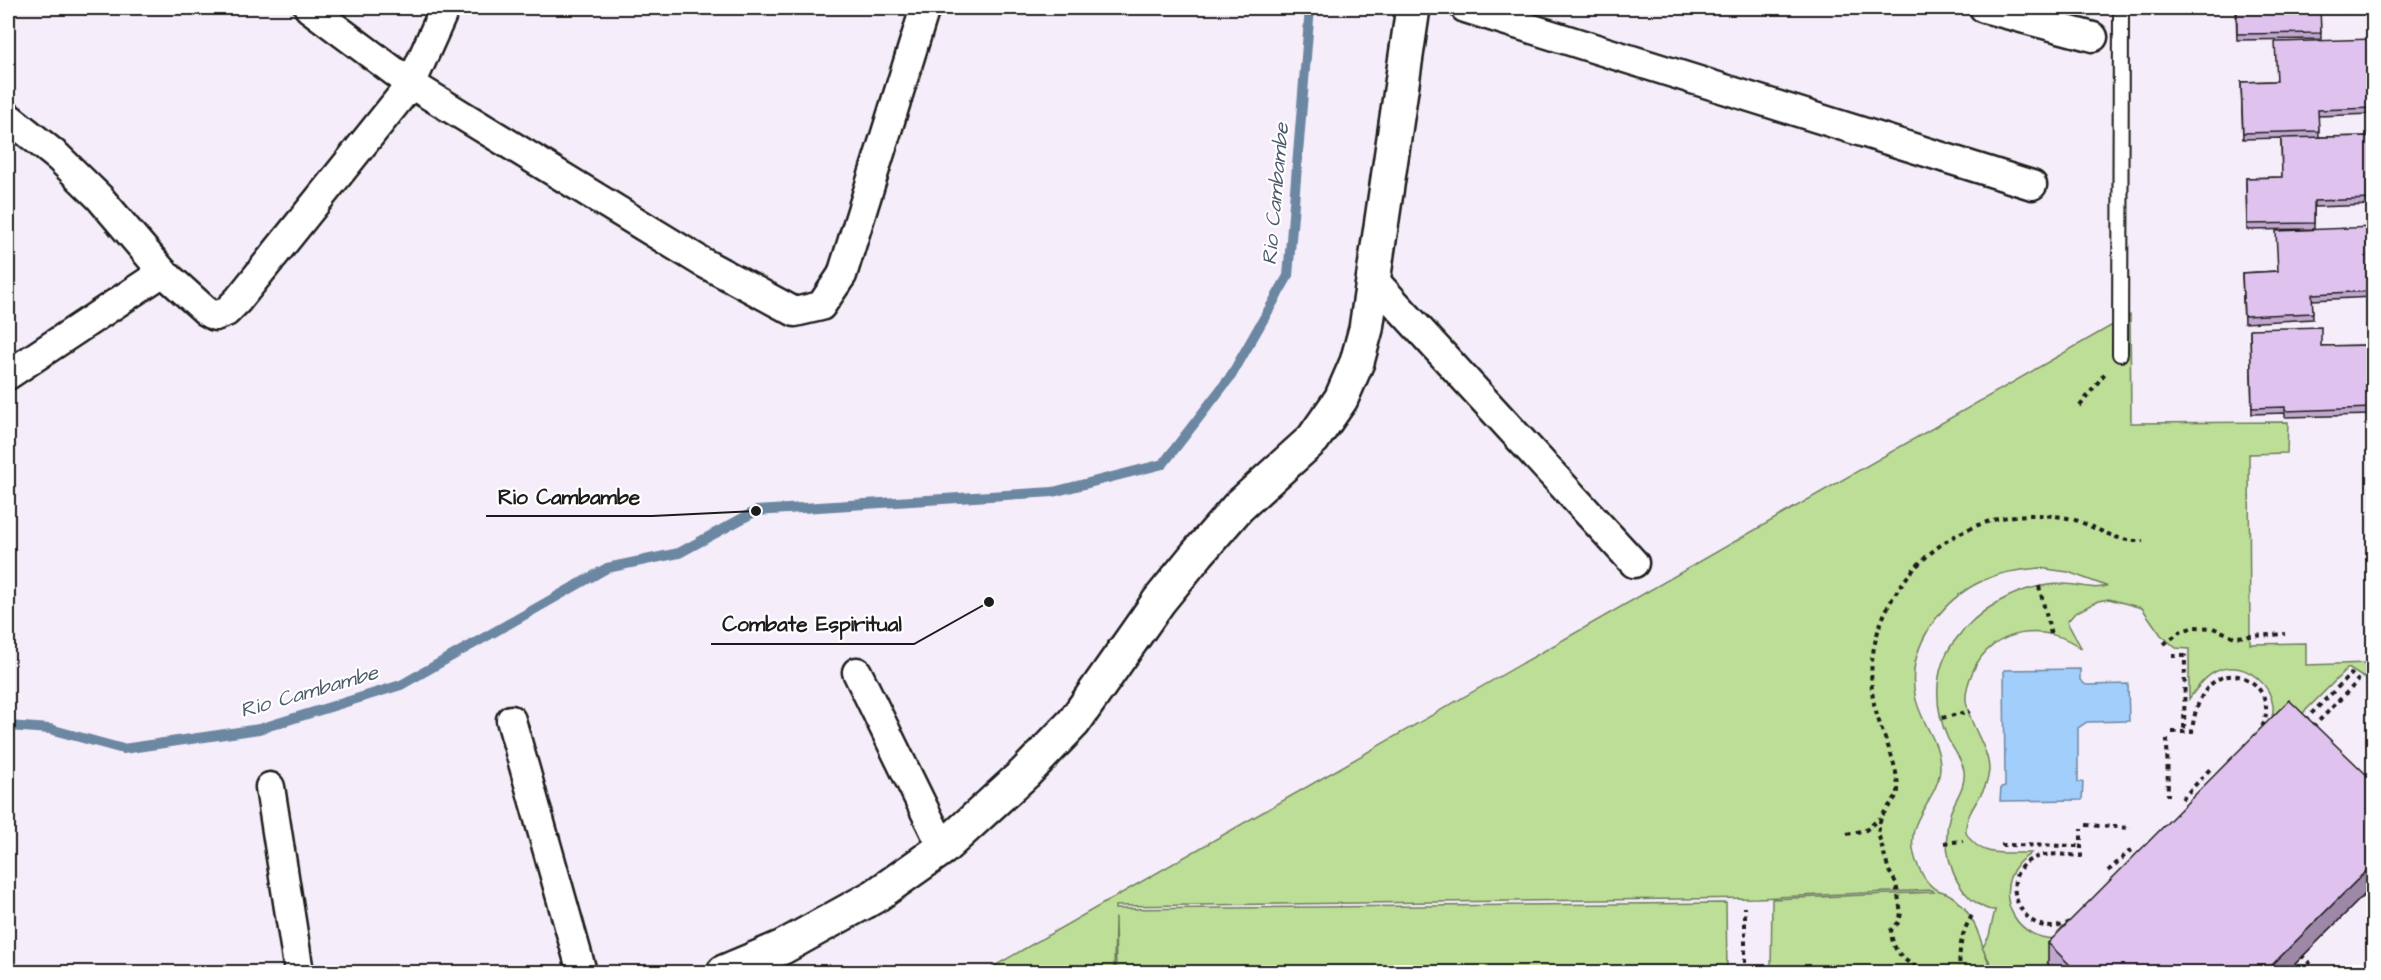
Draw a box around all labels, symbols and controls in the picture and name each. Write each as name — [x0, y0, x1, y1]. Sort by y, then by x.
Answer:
water label: Rio Cambambe — [1255, 120, 1296, 266]
callout: Rio Cambambe — [486, 477, 652, 516]
text: Rio Cambambe — [498, 483, 641, 512]
callout: Combate Espiritual — [711, 605, 914, 644]
text: Combate Espiritual — [722, 610, 902, 640]
water label: Rio Cambambe — [237, 657, 383, 725]

